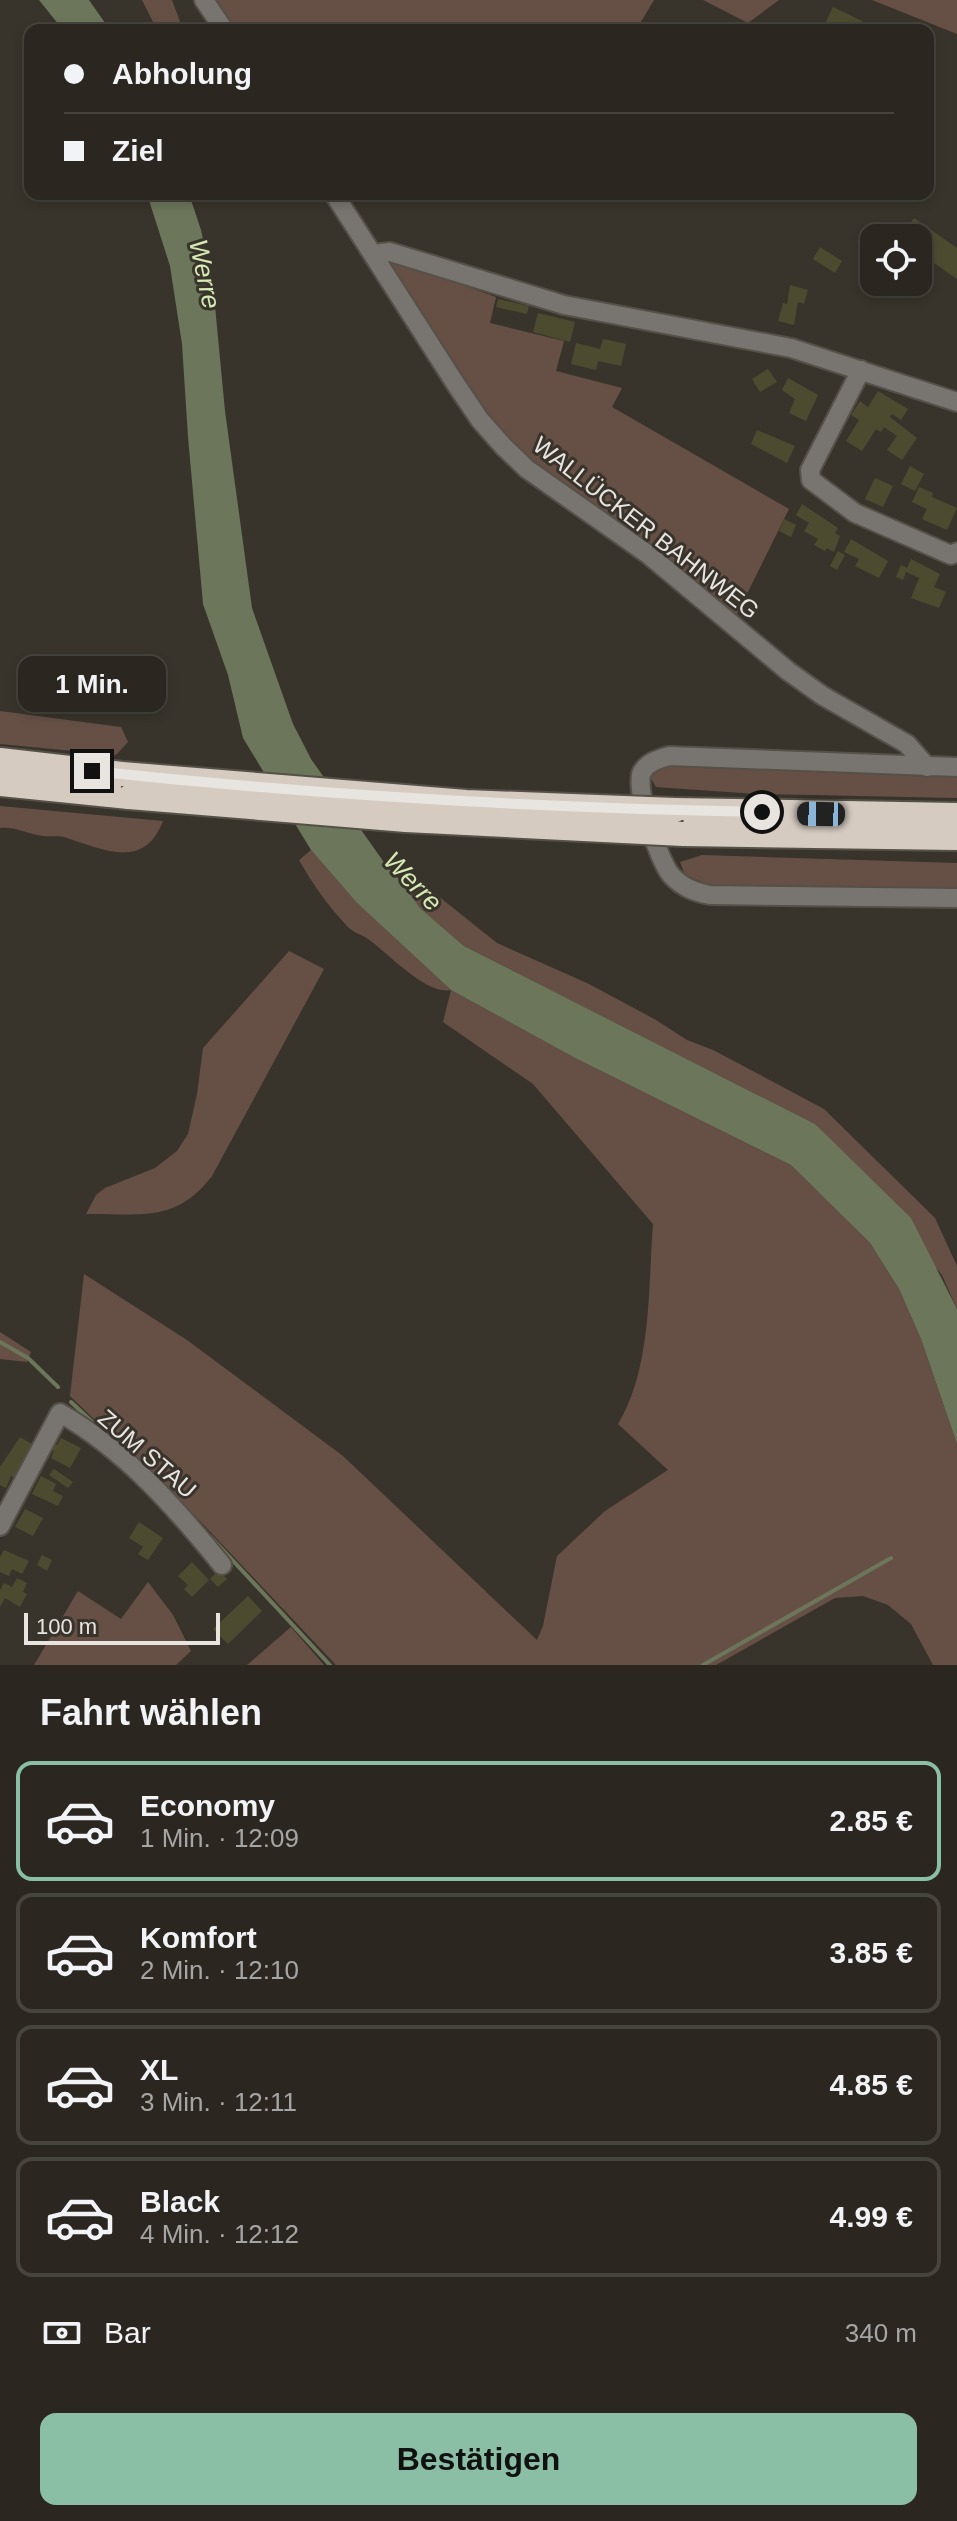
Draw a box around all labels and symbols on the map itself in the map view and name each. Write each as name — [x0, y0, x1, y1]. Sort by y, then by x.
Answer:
water label: Werre — [183, 236, 227, 312]
street label: WALLÜCKER BAHNWEG — [528, 431, 765, 624]
callout: 1 Min. — [18, 655, 166, 711]
route end — [74, 753, 110, 789]
route start — [744, 794, 780, 830]
car — [797, 802, 845, 826]
water label: Werre — [378, 845, 448, 917]
street label: ZUM STAU — [93, 1404, 202, 1503]
scale bar — [24, 1609, 220, 1645]

